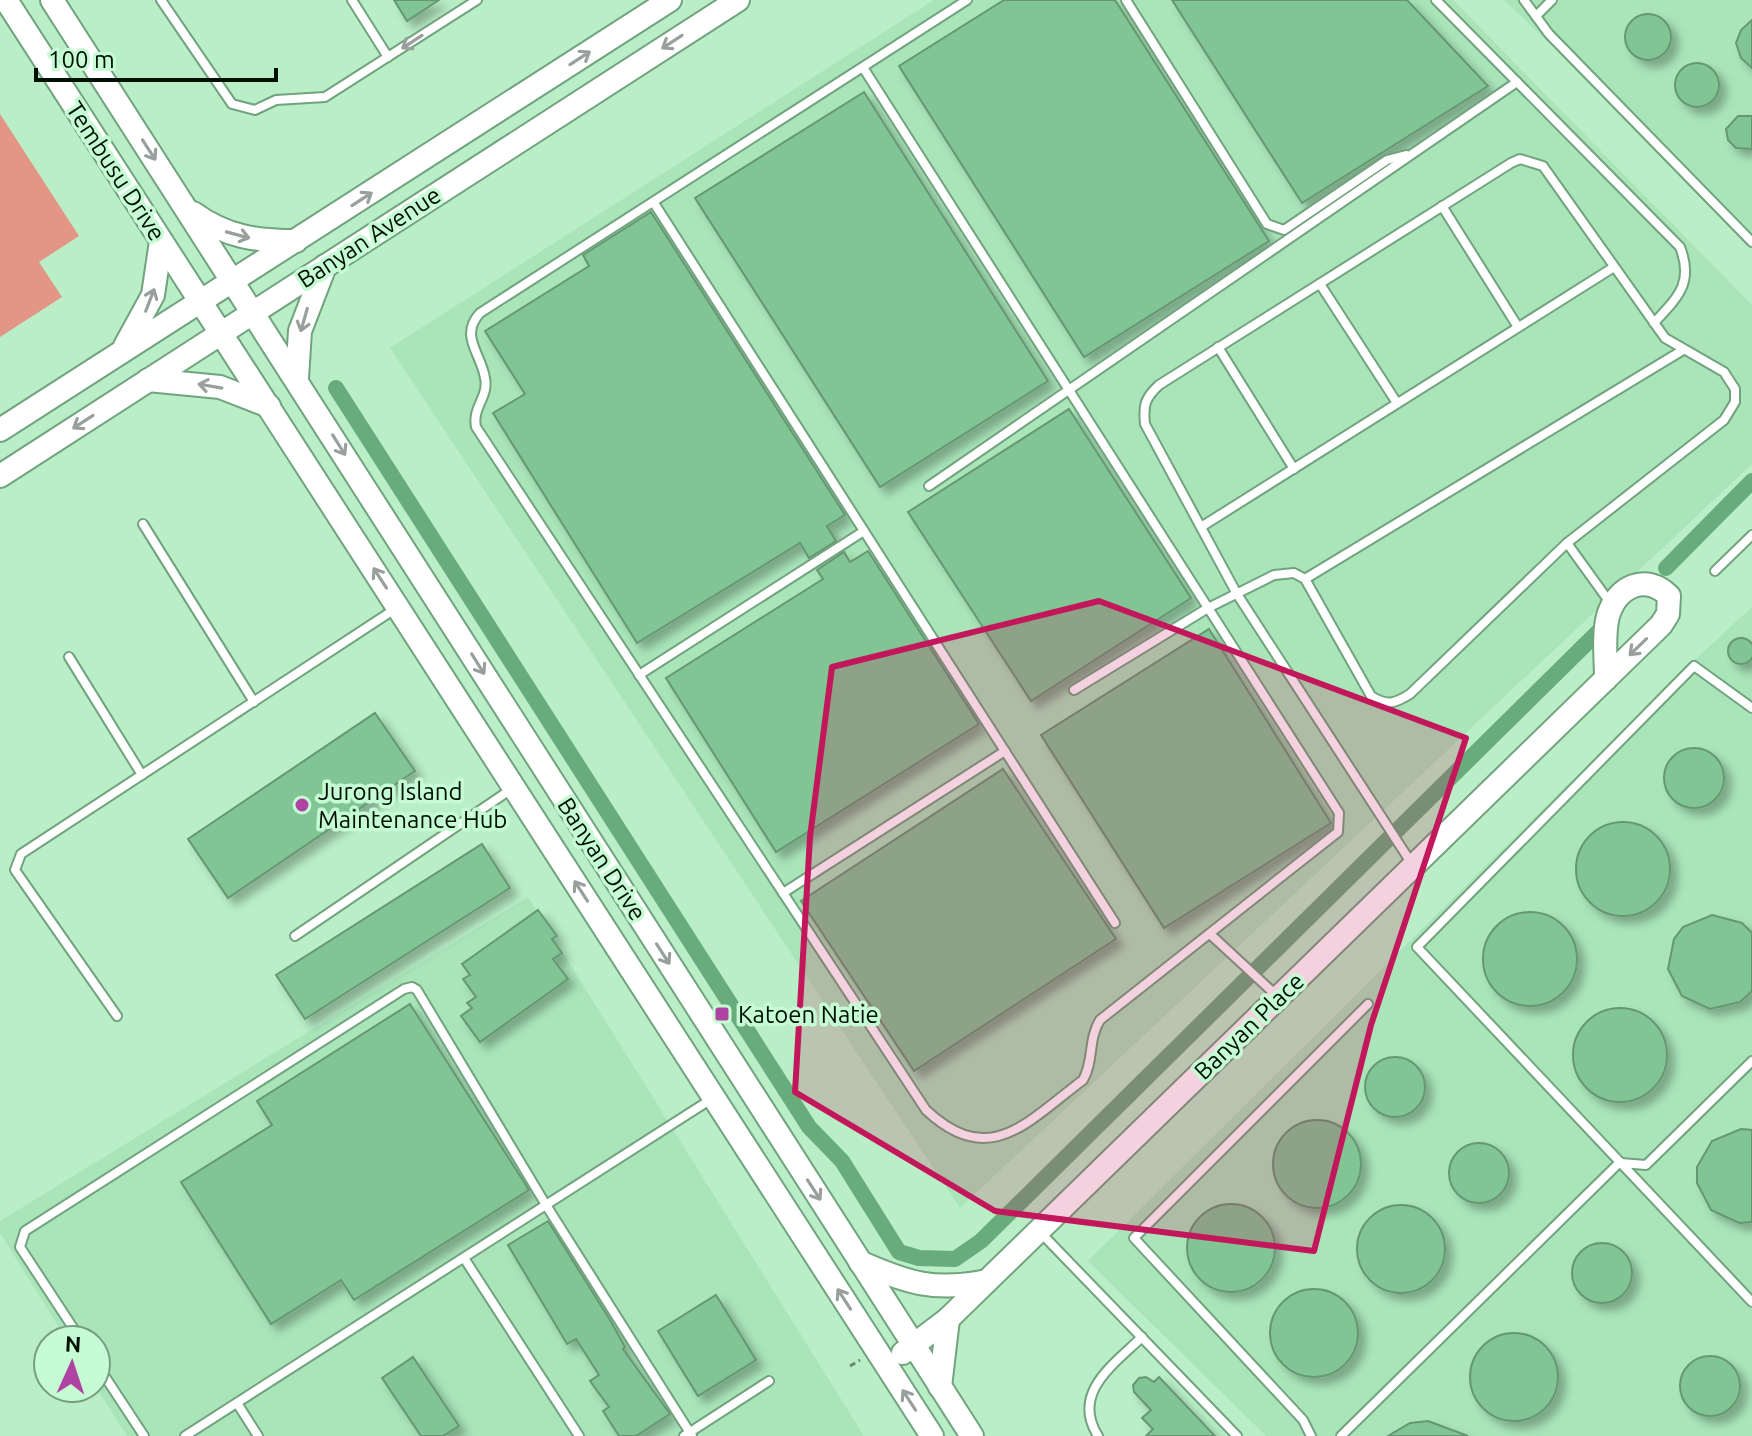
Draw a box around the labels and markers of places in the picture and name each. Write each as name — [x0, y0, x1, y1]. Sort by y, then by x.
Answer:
place label: Jurong Island Maintenance Hub — [318, 778, 507, 833]
marker: Jurong Island Maintenance Hub — [293, 796, 311, 814]
place label: Katoen Natie — [738, 1001, 879, 1028]
marker: Katoen Natie — [713, 1005, 731, 1023]

